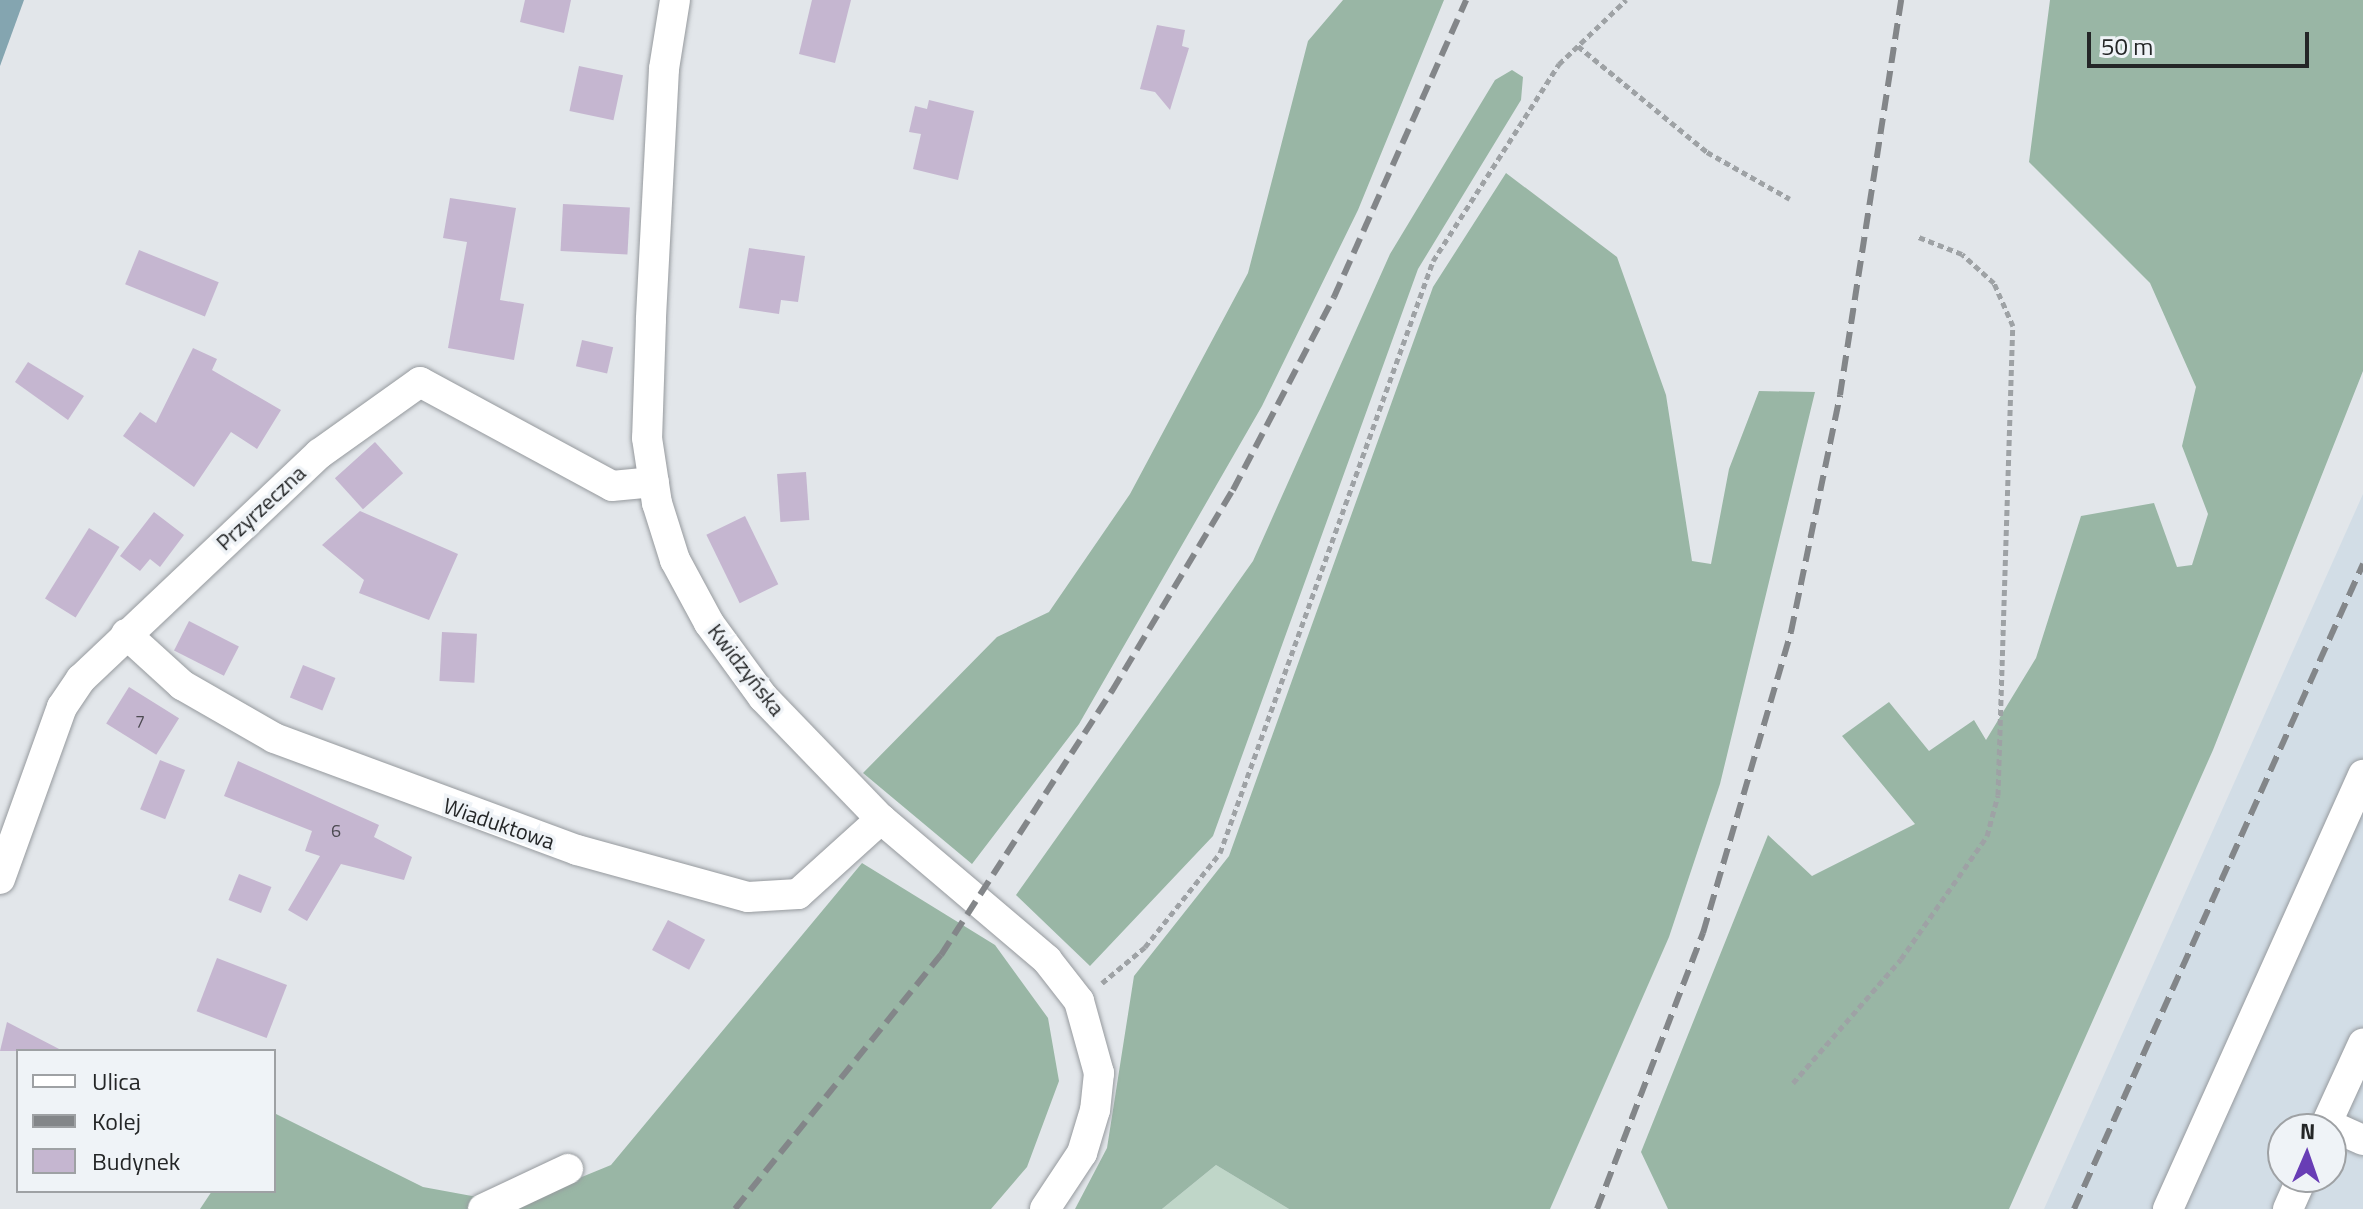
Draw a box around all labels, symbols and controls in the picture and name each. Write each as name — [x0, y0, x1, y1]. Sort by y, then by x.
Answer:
scale bar — [2091, 16, 2313, 66]
text: 50 m — [2101, 28, 2153, 64]
street label: Przyrzeczna — [211, 460, 311, 556]
street label: Kwidzyńska — [702, 619, 790, 721]
house number: 7 — [135, 711, 145, 733]
street label: Wiaduktowa — [440, 793, 558, 855]
house number: 6 — [331, 820, 341, 842]
legend — [16, 1049, 276, 1193]
text: Ulica — [92, 1063, 141, 1099]
text: Kolej — [92, 1103, 141, 1139]
north arrow — [2267, 1113, 2347, 1193]
text: N — [2300, 1114, 2316, 1148]
text: Budynek — [92, 1143, 180, 1179]

